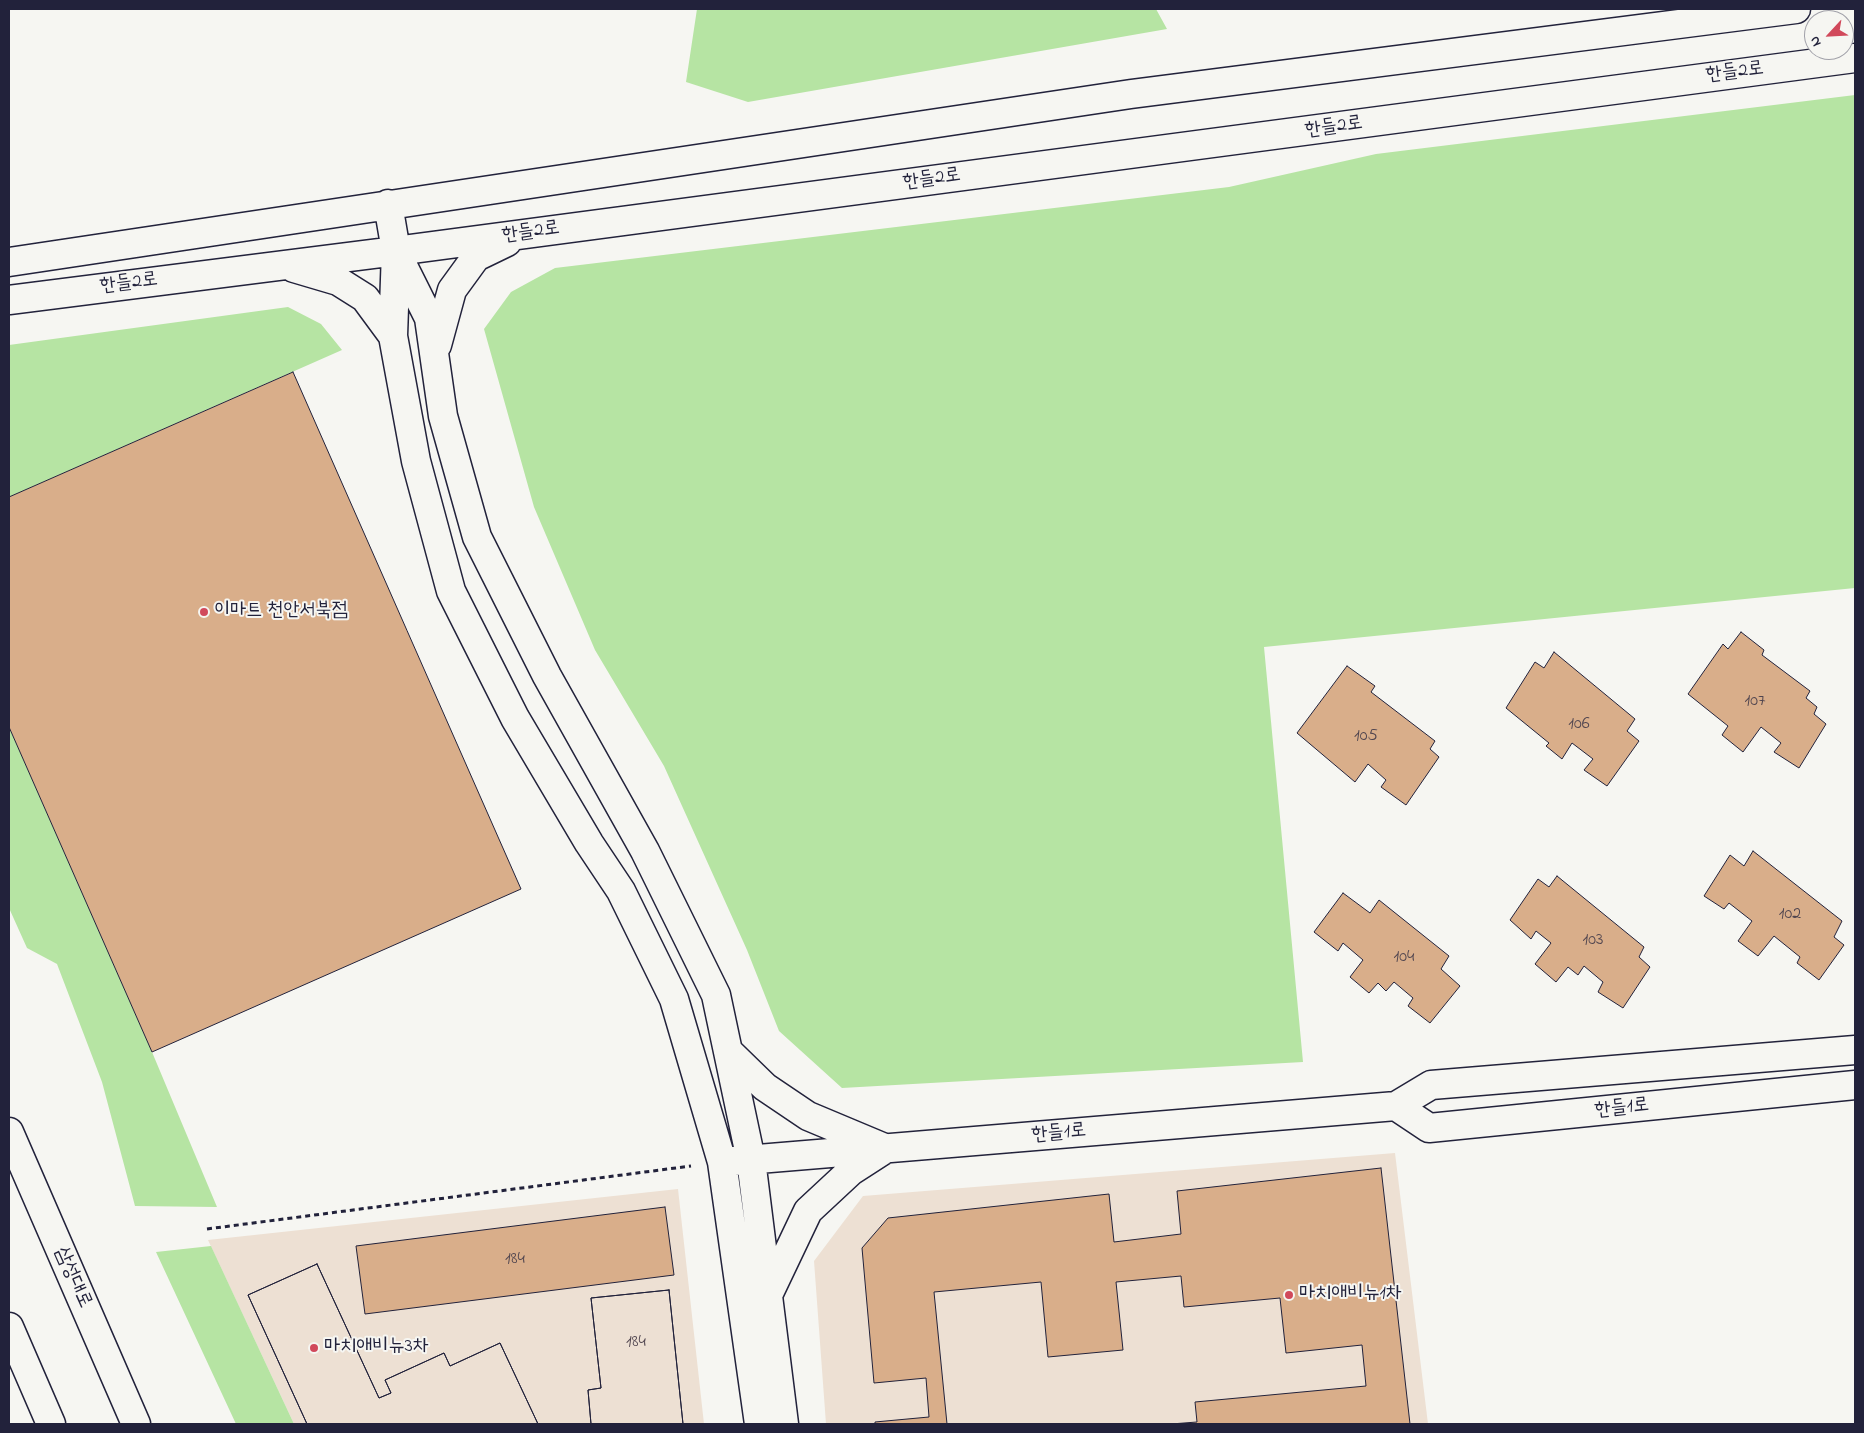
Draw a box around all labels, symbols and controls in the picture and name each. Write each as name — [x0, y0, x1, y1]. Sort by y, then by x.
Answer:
north arrow — [1804, 10, 1854, 60]
text: N — [1804, 32, 1827, 50]
street label: 한들2로 — [1705, 58, 1765, 88]
street label: 한들2로 — [1304, 112, 1364, 144]
street label: 한들2로 — [902, 164, 962, 196]
street label: 한들2로 — [501, 217, 561, 249]
street label: 한들2로 — [99, 269, 159, 299]
place label: 이마트 천안서북점 — [214, 600, 348, 624]
marker: 이마트 천안서북점 — [198, 606, 210, 618]
house number: 107 — [1745, 691, 1765, 713]
house number: 106 — [1568, 714, 1590, 736]
house number: 105 — [1354, 726, 1378, 748]
house number: 102 — [1779, 904, 1801, 926]
house number: 103 — [1583, 930, 1603, 952]
house number: 104 — [1394, 947, 1414, 969]
street label: 한들1로 — [1594, 1094, 1650, 1124]
street label: 한들1로 — [1031, 1120, 1087, 1148]
street label: 삼성대로 — [48, 1244, 96, 1312]
house number: 184 — [505, 1249, 525, 1271]
place label: 마치애비뉴1차 — [1299, 1283, 1402, 1307]
marker: 마치애비뉴1차 — [1283, 1289, 1295, 1301]
house number: 184 — [626, 1332, 646, 1354]
place label: 마치애비뉴3차 — [324, 1336, 429, 1360]
marker: 마치애비뉴3차 — [308, 1342, 320, 1354]

